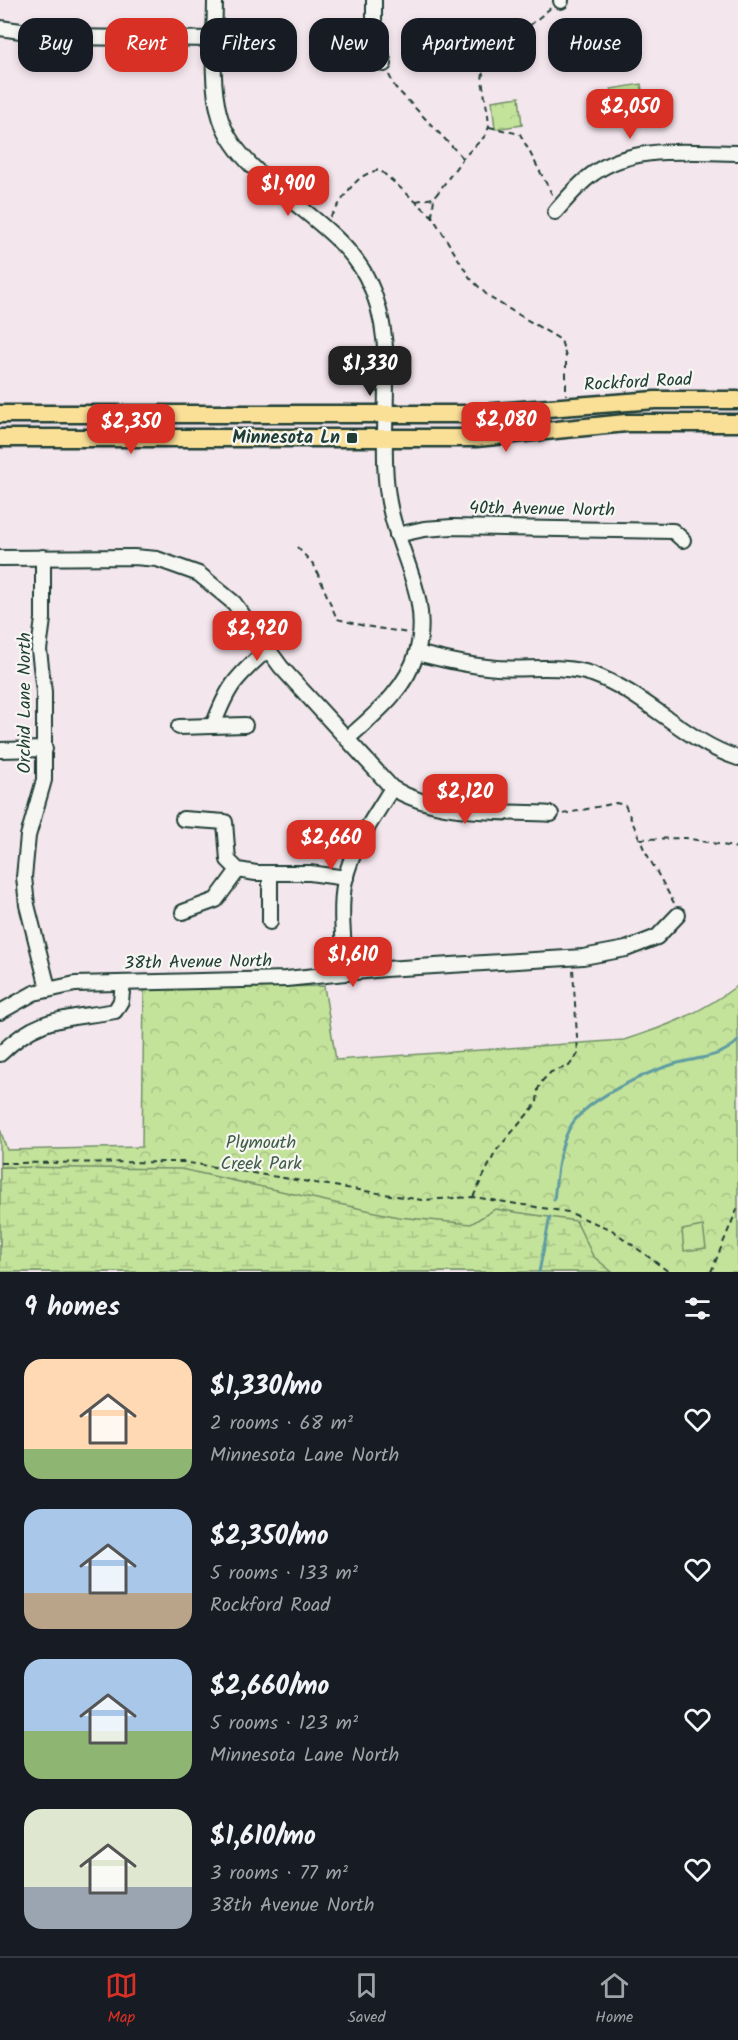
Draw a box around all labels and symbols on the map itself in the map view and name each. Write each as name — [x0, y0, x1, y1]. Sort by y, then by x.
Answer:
pin: $2,050 — [581, 89, 679, 140]
pin: $1,900 — [239, 166, 337, 217]
pin: $1,330 — [321, 346, 419, 397]
street label: Rockford Road — [583, 366, 694, 400]
pin: $2,080 — [457, 402, 555, 453]
pin: $2,350 — [82, 404, 180, 455]
place label: Minnesota Ln — [232, 424, 340, 453]
marker: Minnesota Ln — [345, 431, 359, 445]
street label: 40th Avenue North — [469, 494, 615, 526]
pin: $2,920 — [208, 611, 306, 662]
street label: Orchid Lane North — [11, 632, 40, 774]
pin: $2,120 — [416, 774, 514, 825]
pin: $2,660 — [282, 820, 380, 871]
pin: $1,610 — [304, 937, 402, 988]
street label: 38th Avenue North — [124, 947, 272, 979]
park label: Plymouth Creek Park — [220, 1129, 302, 1179]

